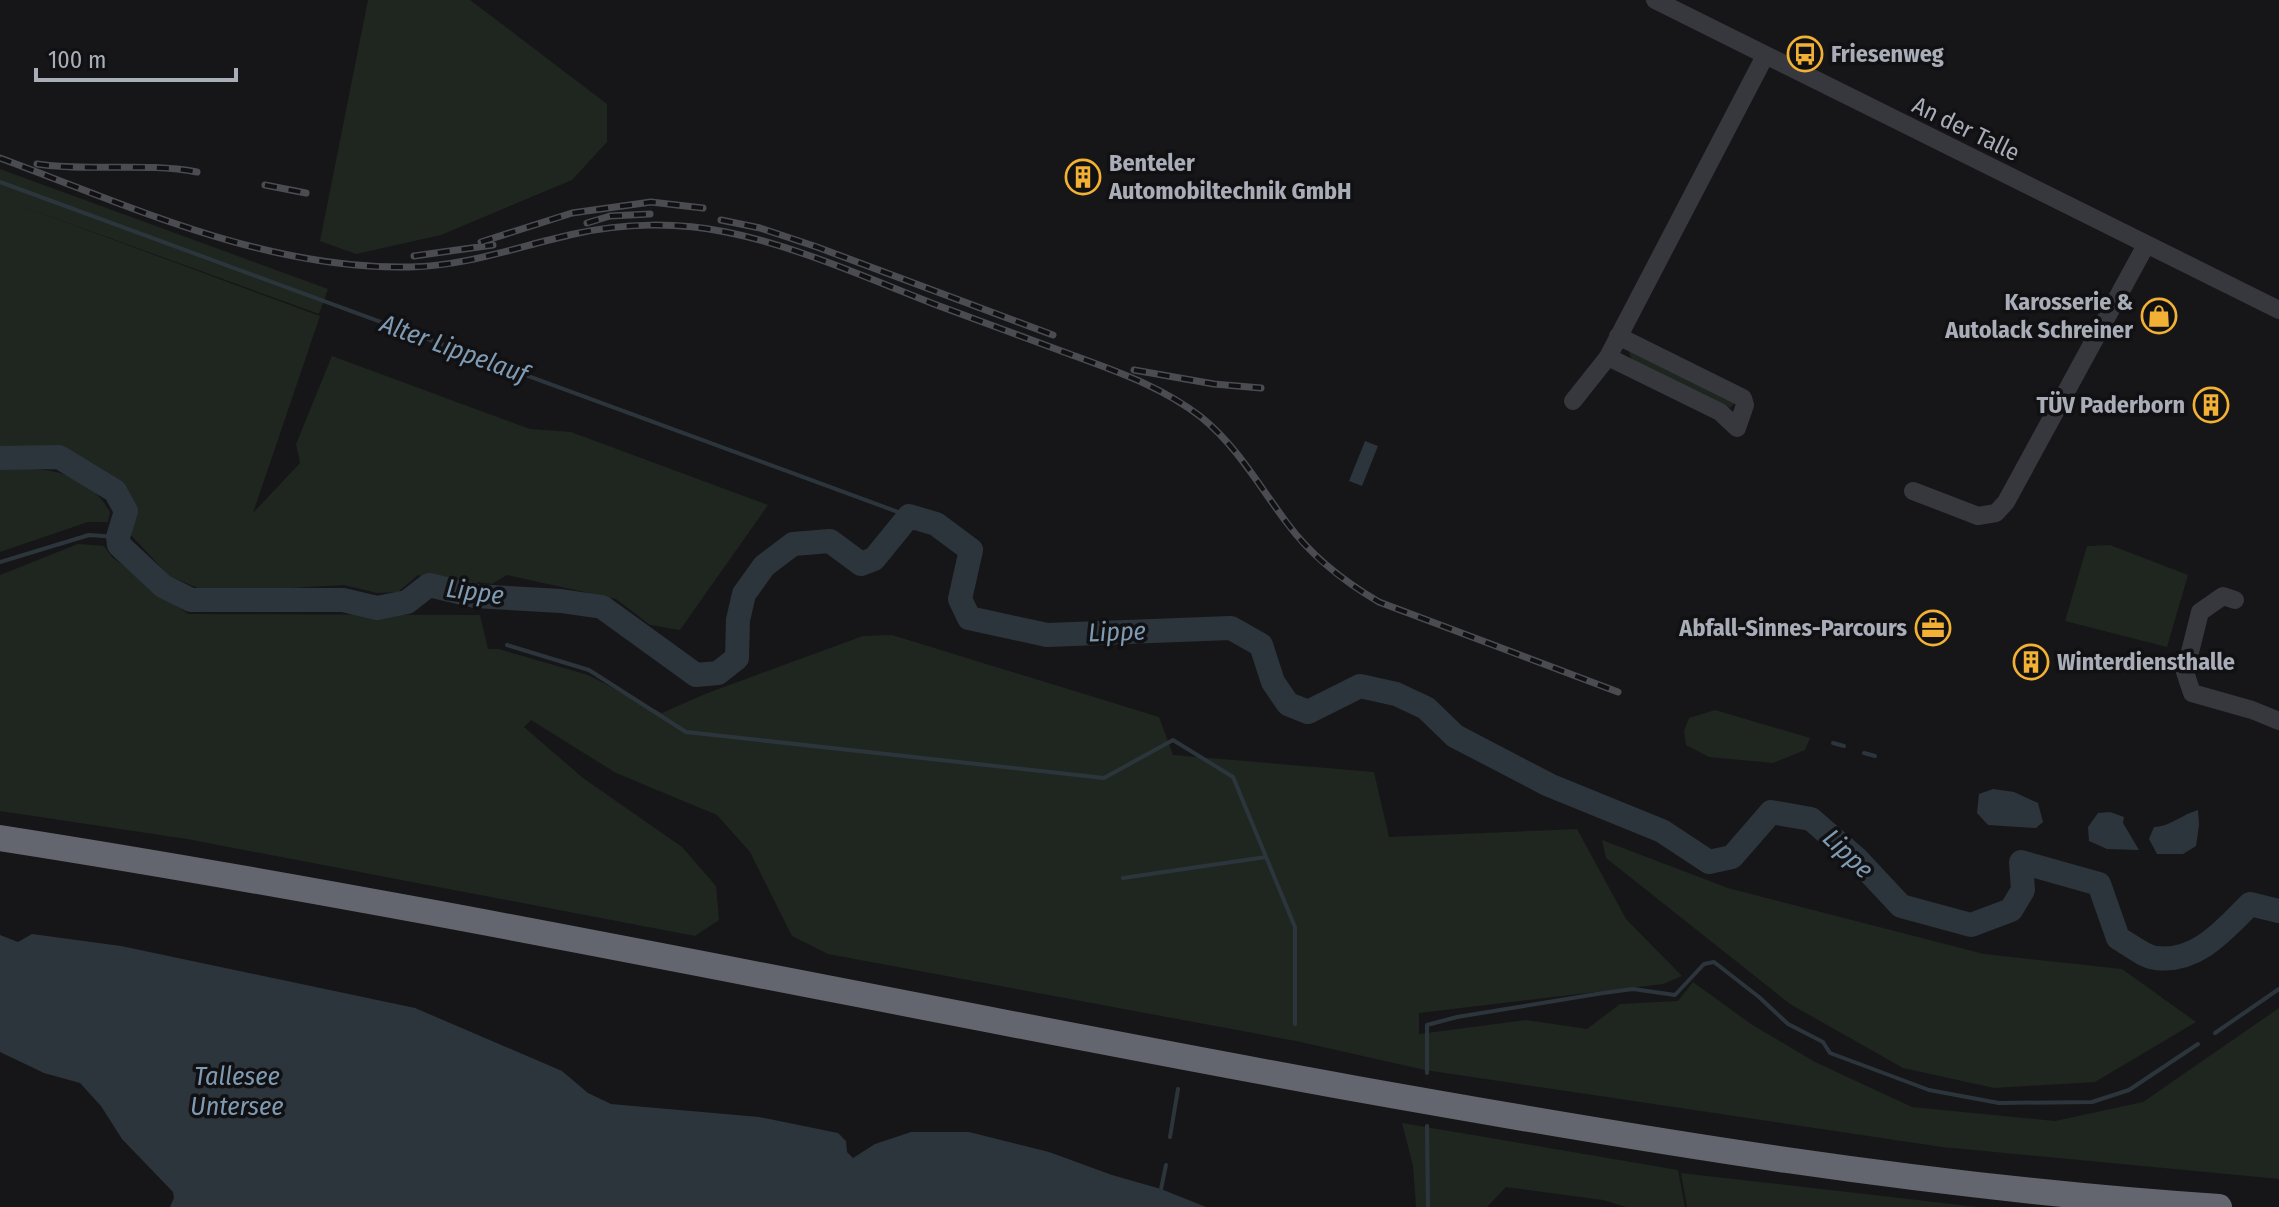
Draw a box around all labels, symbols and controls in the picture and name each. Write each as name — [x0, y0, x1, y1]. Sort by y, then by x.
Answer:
scale bar — [36, 32, 236, 82]
bus stop icon: Friesenweg — [1786, 35, 1824, 73]
place label: Friesenweg — [1831, 40, 1944, 68]
text: 100 m — [48, 46, 106, 74]
street label: An der Talle — [1908, 91, 2024, 167]
place label: Benteler Automobiltechnik GmbH — [1108, 149, 1351, 205]
building icon: Benteler Automobiltechnik GmbH — [1064, 158, 1102, 196]
place label: Karosserie & Autolack Schreiner — [1944, 288, 2133, 344]
shop icon: Karosserie & Autolack Schreiner — [2140, 297, 2178, 335]
water label: Alter Lippelauf — [375, 308, 535, 391]
building icon: TÜV Paderborn — [2192, 386, 2230, 424]
place label: TÜV Paderborn — [2036, 391, 2185, 419]
water label: Lippe — [444, 573, 506, 611]
office icon: Abfall-Sinnes-Parcours — [1914, 609, 1952, 647]
place label: Abfall-Sinnes-Parcours — [1678, 614, 1907, 642]
water label: Lippe — [1088, 616, 1146, 648]
building icon: Winterdiensthalle — [2012, 643, 2050, 681]
place label: Winterdiensthalle — [2057, 648, 2235, 676]
water label: Lippe — [1816, 823, 1880, 885]
water label: Tallesee Untersee — [190, 1061, 284, 1122]

